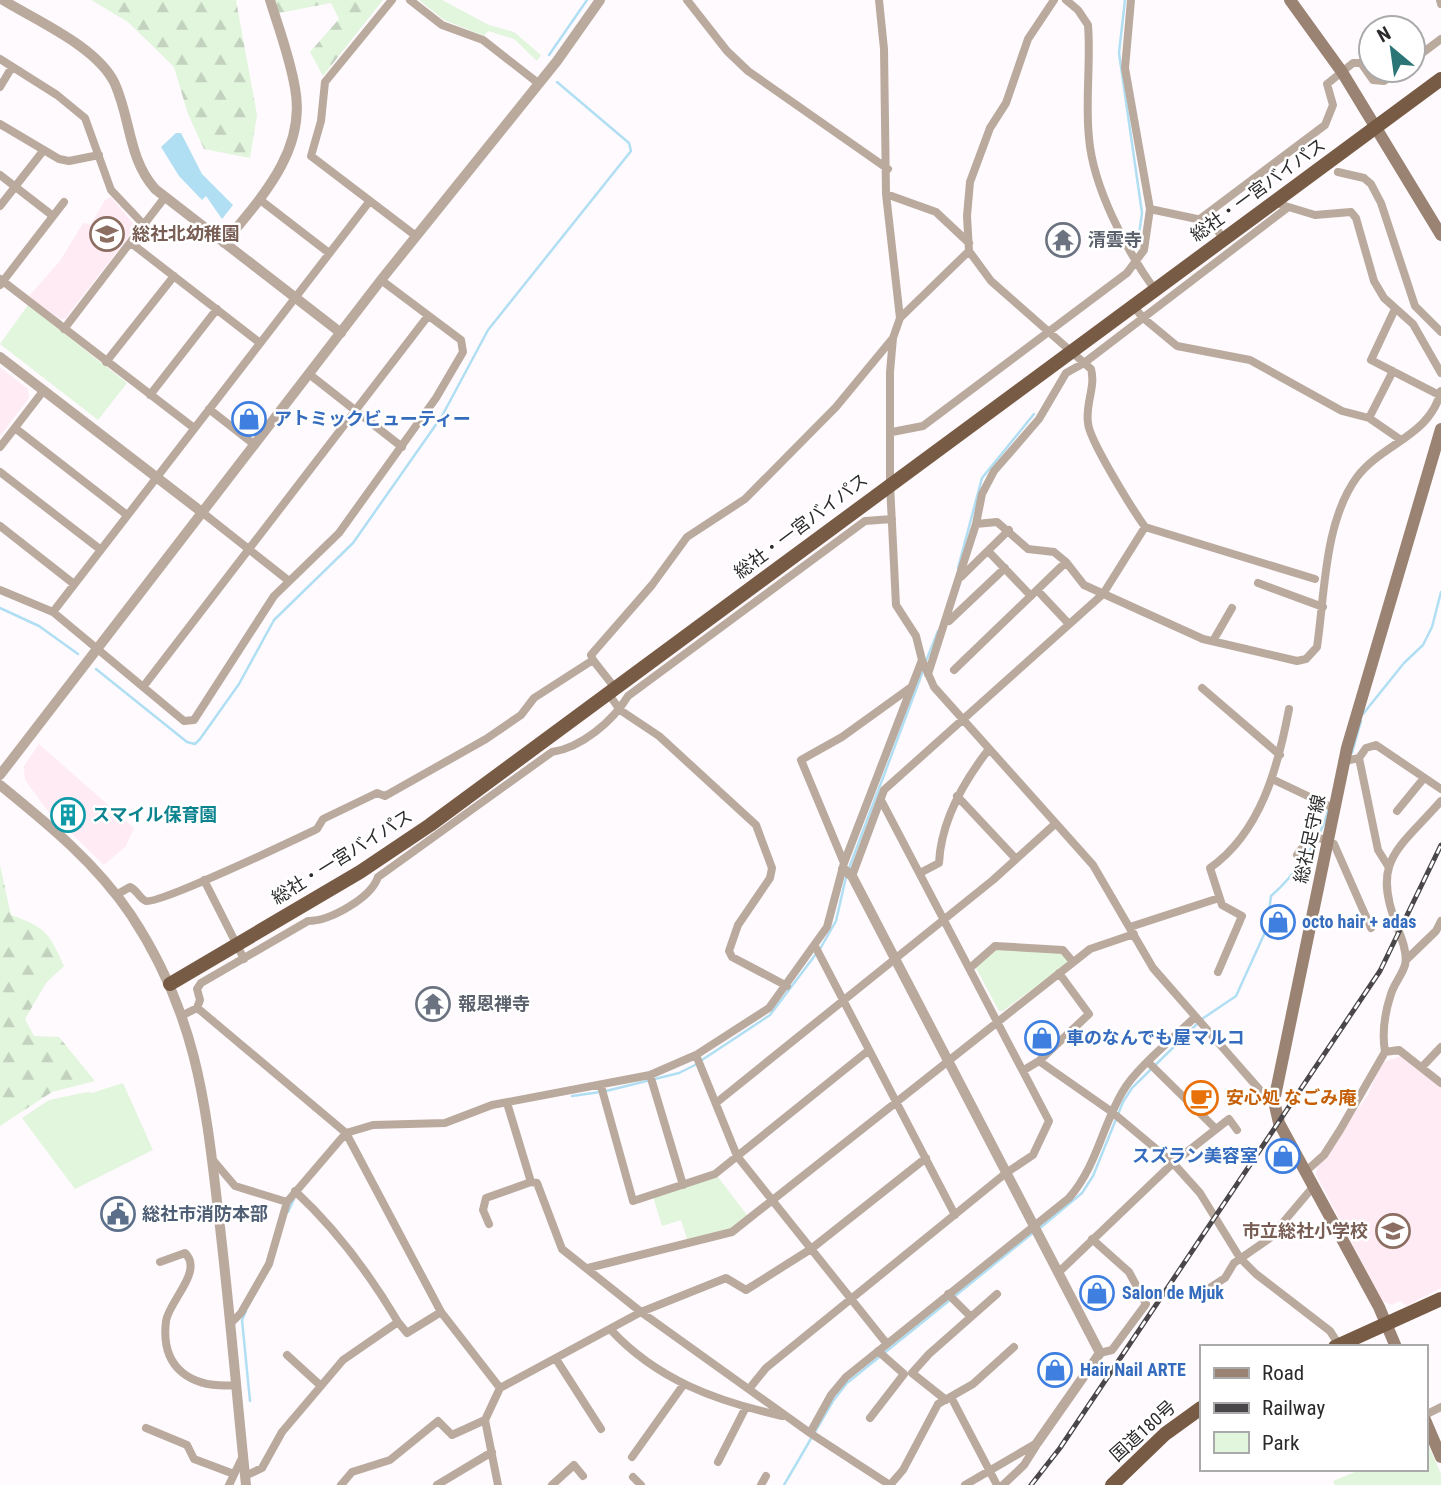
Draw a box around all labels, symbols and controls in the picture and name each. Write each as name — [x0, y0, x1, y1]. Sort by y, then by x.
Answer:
north arrow — [1357, 14, 1427, 84]
text: N — [1373, 22, 1395, 47]
street label: 総社・一宮バイパス — [1186, 134, 1329, 246]
school or university icon: 総社北幼稚園 — [88, 215, 126, 253]
temple icon: 清雲寺 — [1044, 221, 1082, 259]
place label: 総社北幼稚園 — [132, 223, 240, 244]
place label: 清雲寺 — [1088, 229, 1142, 250]
shop icon: アトミックビューティー — [230, 400, 268, 438]
place label: アトミックビューティー — [274, 408, 471, 429]
street label: 総社・一宮バイパス — [730, 469, 872, 583]
street label: 総社足守線 — [1290, 793, 1329, 885]
building icon: スマイル保育園 — [49, 796, 87, 834]
place label: スマイル保育園 — [92, 804, 217, 825]
street label: 総社・一宮バイパス — [268, 805, 416, 908]
shop icon: octo hair + adas — [1259, 903, 1297, 941]
place label: octo hair + adas — [1302, 911, 1416, 932]
temple icon: 報恩禅寺 — [414, 985, 452, 1023]
place label: 報恩禅寺 — [458, 993, 530, 1014]
shop icon: 車のなんでも屋マルコ — [1023, 1019, 1061, 1057]
place label: 車のなんでも屋マルコ — [1066, 1027, 1245, 1048]
cafe icon: 安心処 なごみ庵 — [1182, 1079, 1220, 1117]
place label: 安心処 なごみ庵 — [1226, 1087, 1356, 1108]
shop icon: スズラン美容室 — [1264, 1137, 1302, 1175]
place label: スズラン美容室 — [1132, 1145, 1258, 1166]
public building icon: 総社市消防本部 — [99, 1195, 137, 1233]
place label: 総社市消防本部 — [142, 1203, 268, 1224]
school or university icon: 市立総社小学校 — [1374, 1212, 1412, 1250]
place label: 市立総社小学校 — [1242, 1220, 1368, 1241]
shop icon: Salon de Mjuk — [1078, 1274, 1116, 1312]
place label: Salon de Mjuk — [1122, 1282, 1224, 1303]
legend — [1200, 1345, 1427, 1471]
shop icon: Hair Nail ARTE — [1036, 1351, 1074, 1389]
place label: Hair Nail ARTE — [1080, 1359, 1186, 1380]
text: Road — [1262, 1361, 1304, 1385]
street label: 国道180号 — [1106, 1396, 1180, 1465]
text: Railway — [1262, 1396, 1325, 1420]
text: Park — [1262, 1431, 1300, 1455]

